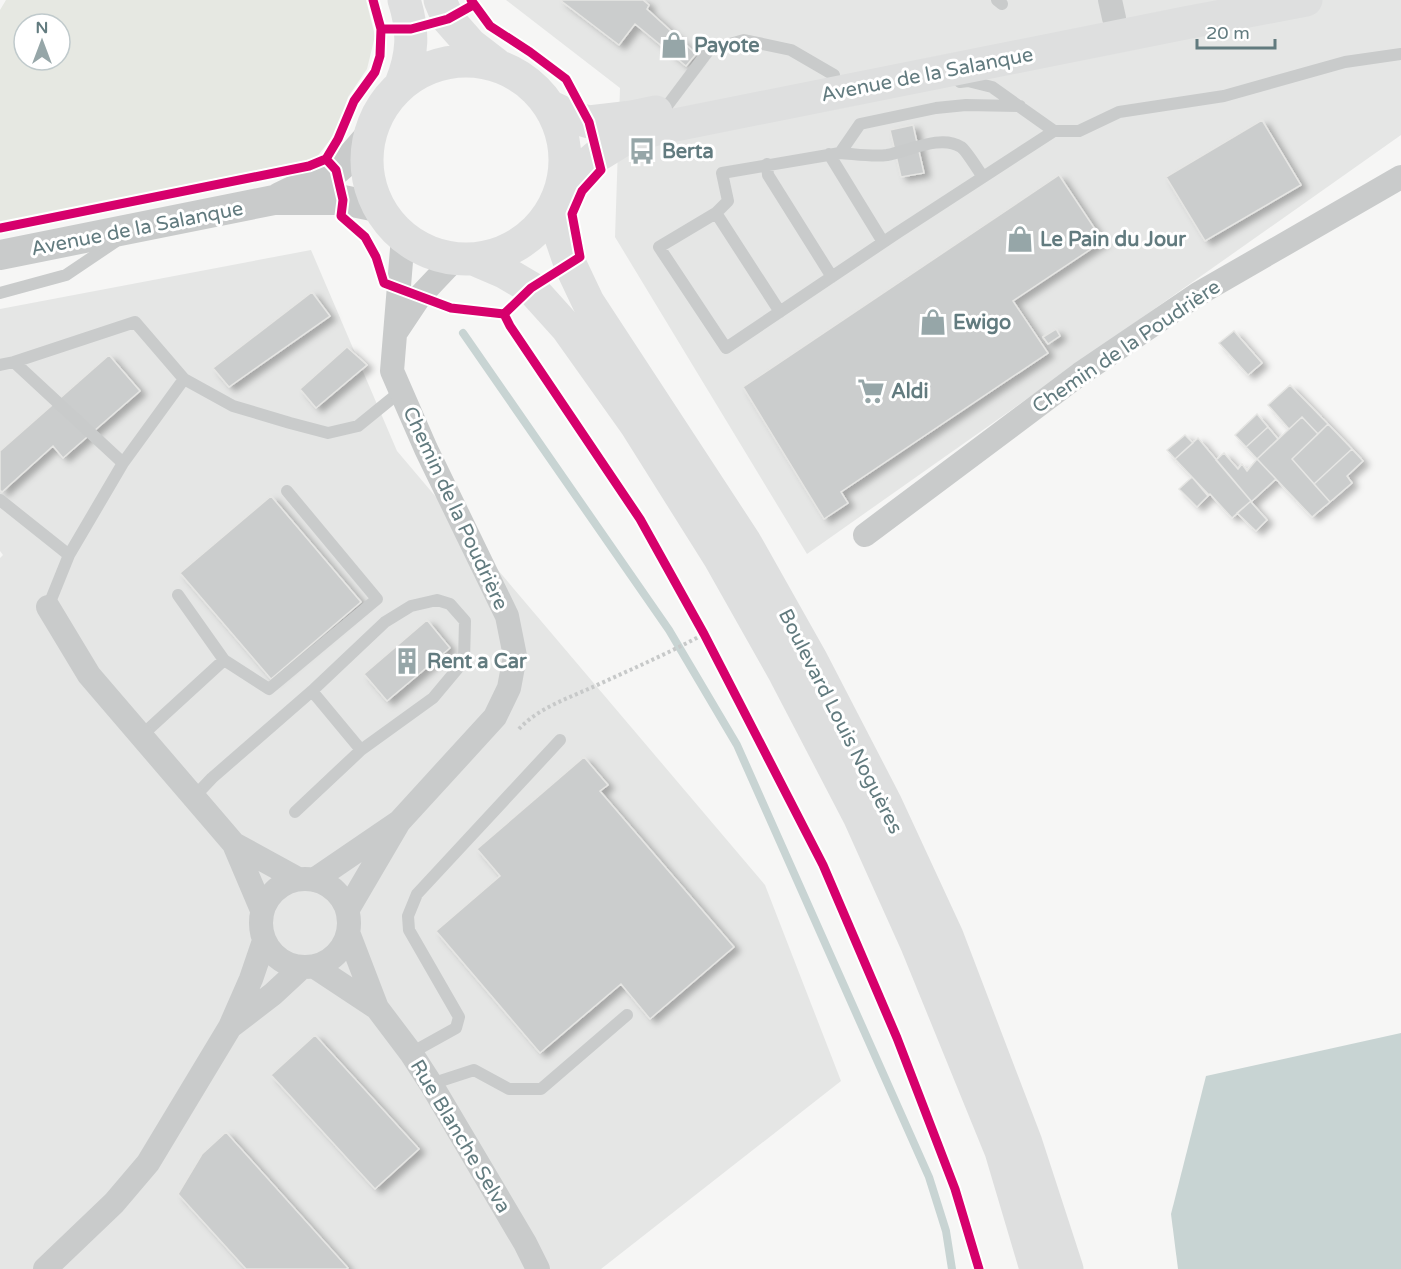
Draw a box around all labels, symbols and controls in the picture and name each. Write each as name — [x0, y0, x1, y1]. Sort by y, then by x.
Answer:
north arrow — [12, 12, 72, 72]
scale bar — [1197, 12, 1275, 50]
text: N — [36, 18, 48, 38]
text: 20 m — [1206, 22, 1250, 44]
shop icon: Payote — [659, 30, 689, 60]
place label: Payote — [694, 34, 759, 58]
street label: Avenue de la Salanque — [819, 43, 1035, 107]
bus stop icon: Berta — [627, 136, 657, 166]
place label: Berta — [662, 140, 714, 164]
street label: Avenue de la Salanque — [29, 197, 245, 261]
shop icon: Le Pain du Jour — [1005, 224, 1035, 254]
place label: Le Pain du Jour — [1040, 228, 1186, 252]
street label: Chemin de la Poudrière — [1028, 275, 1225, 419]
shop icon: Ewigo — [918, 307, 948, 337]
place label: Ewigo — [953, 311, 1011, 335]
supermarket icon: Aldi — [856, 376, 886, 406]
place label: Aldi — [891, 380, 928, 404]
street label: Chemin de la Poudrière — [397, 403, 513, 614]
street label: Boulevard Louis Noguères — [773, 605, 907, 838]
building icon: Rent a Car — [392, 646, 422, 676]
place label: Rent a Car — [427, 650, 527, 674]
street label: Rue Blanche Selva — [405, 1055, 515, 1218]

